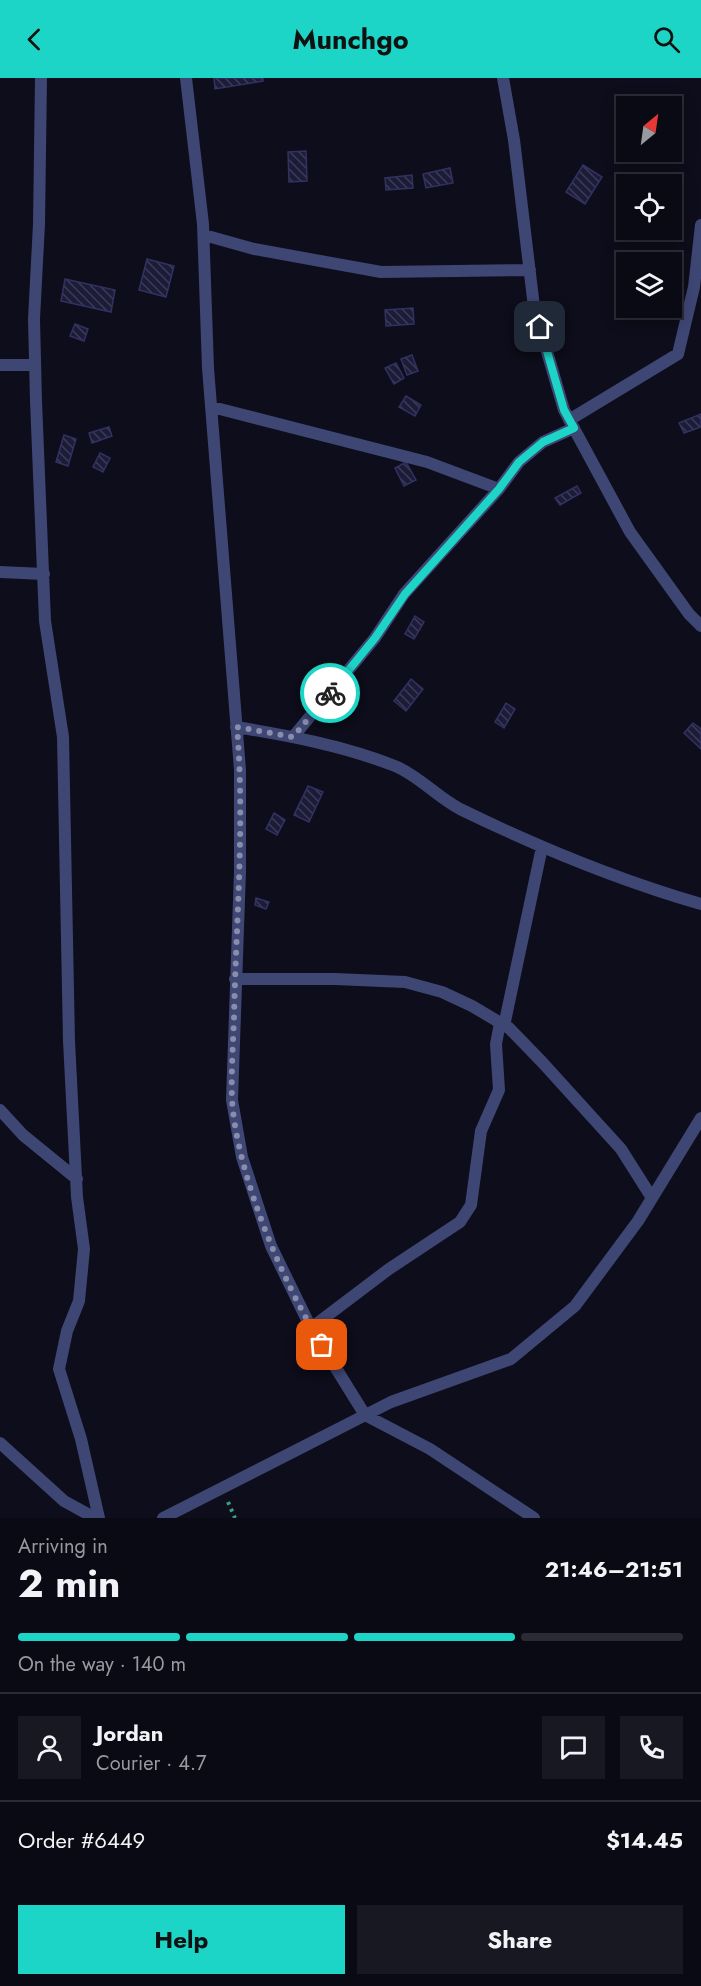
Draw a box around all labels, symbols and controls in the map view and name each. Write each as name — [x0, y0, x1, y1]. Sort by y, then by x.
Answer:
text: Munchgo — [292, 20, 409, 59]
icon: back — [18, 23, 51, 56]
icon: search — [650, 23, 683, 56]
north arrow — [616, 96, 682, 162]
map controls — [616, 96, 682, 318]
button: locate — [616, 174, 682, 240]
button: layers — [616, 252, 682, 318]
pin — [514, 301, 565, 352]
icon: home — [523, 310, 556, 343]
courier — [300, 663, 360, 723]
icon: bike — [314, 677, 347, 710]
pin — [296, 1319, 347, 1370]
icon: bag — [305, 1328, 338, 1361]
text: Arriving in — [18, 1532, 108, 1561]
text: 21:46–21:51 — [545, 1553, 683, 1585]
text: 2 min — [18, 1555, 120, 1612]
text: On the way · 140 m — [18, 1650, 186, 1679]
button: person — [18, 1716, 81, 1779]
button: chat — [542, 1716, 605, 1779]
button: phone — [620, 1716, 683, 1779]
text: Jordan — [96, 1717, 163, 1749]
text: Courier · 4.7 — [96, 1749, 207, 1778]
text: Order #6449 — [18, 1824, 145, 1856]
text: $14.45 — [606, 1824, 683, 1856]
button: Help — [18, 1905, 345, 1974]
button: Share — [357, 1905, 683, 1974]

